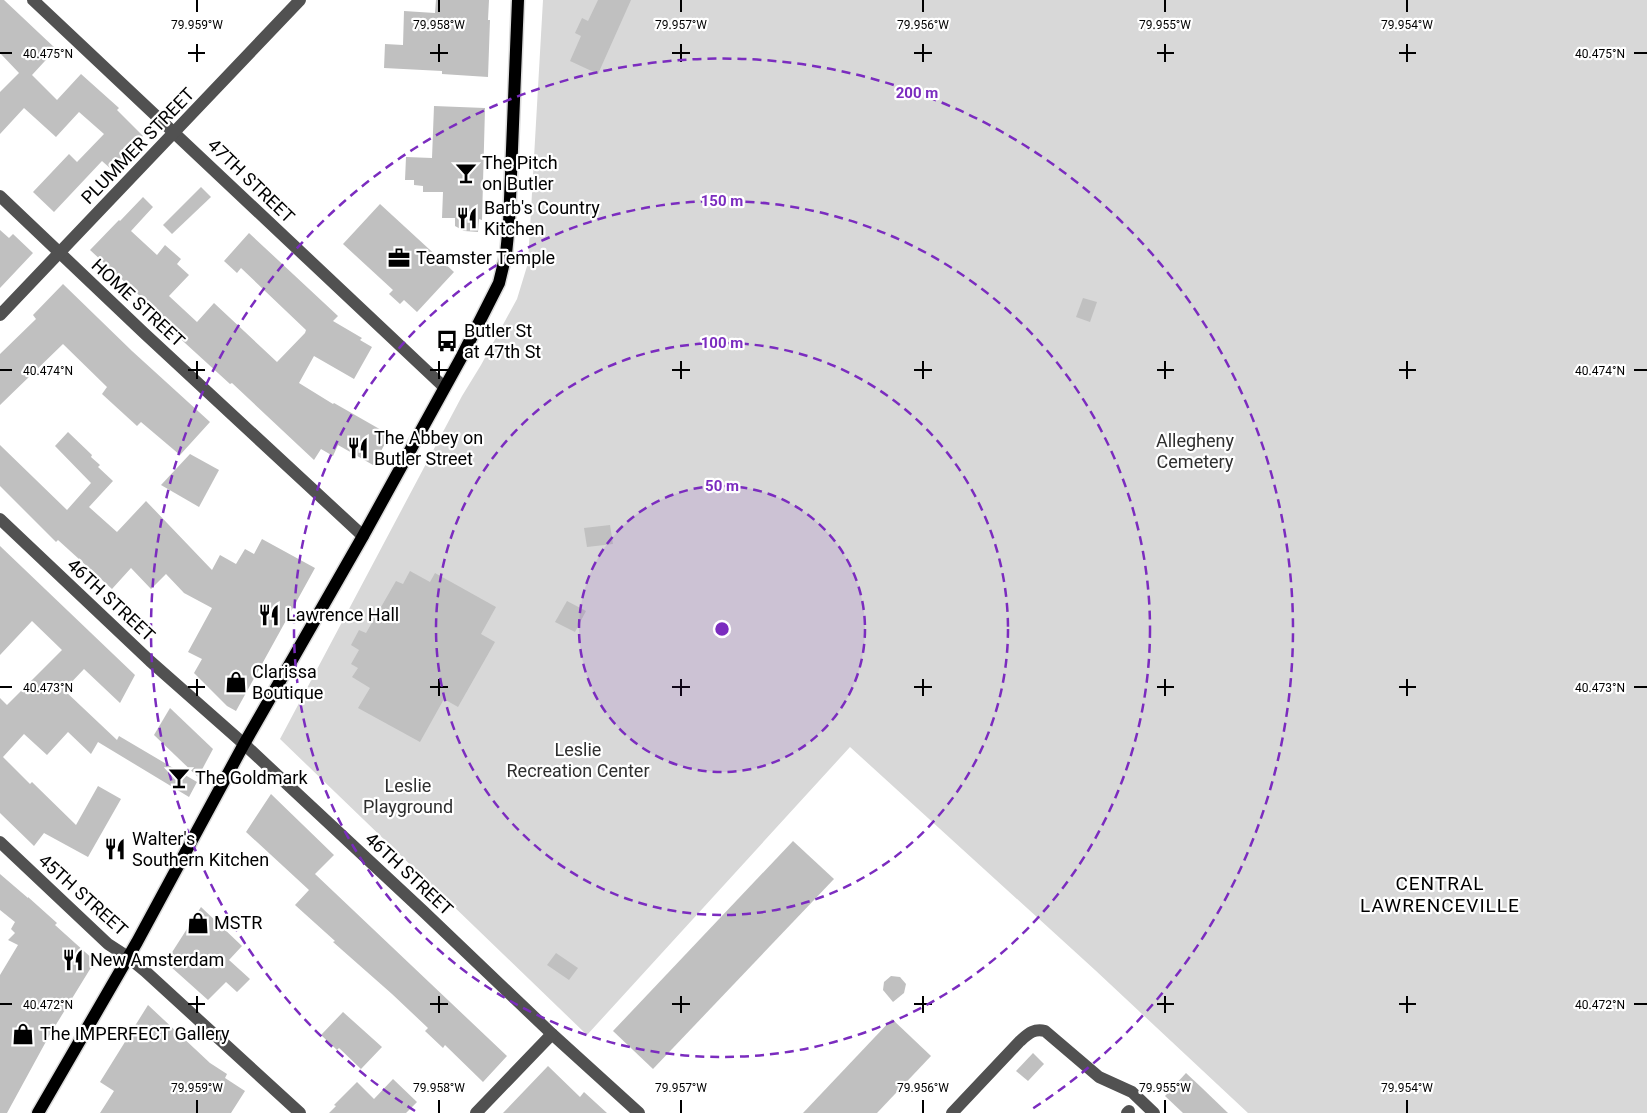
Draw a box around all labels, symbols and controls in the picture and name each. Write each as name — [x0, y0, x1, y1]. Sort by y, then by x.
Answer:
text: 79.959°W — [171, 18, 223, 32]
text: 79.958°W — [413, 18, 465, 32]
text: 79.957°W — [655, 18, 707, 32]
text: 79.956°W — [897, 18, 949, 32]
text: 79.955°W — [1139, 18, 1191, 32]
text: 79.954°W — [1381, 18, 1433, 32]
text: 40.475°N — [23, 47, 73, 61]
text: 40.475°N — [1575, 47, 1625, 61]
street label: PLUMMER STREET — [77, 83, 199, 208]
text: 200 m — [896, 84, 938, 102]
street label: 47TH STREET — [204, 134, 299, 227]
place label: The Pitch on Butler — [482, 152, 558, 194]
bar icon: The Pitch on Butler — [453, 160, 479, 186]
text: 150 m — [701, 192, 743, 210]
place label: Barb's Country Kitchen — [484, 197, 600, 239]
restaurant icon: Barb's Country Kitchen — [454, 205, 480, 231]
office icon: Teamster Temple — [386, 245, 412, 271]
place label: Teamster Temple — [416, 247, 555, 268]
street label: HOME STREET — [87, 254, 189, 351]
place label: Butler St at 47th St — [464, 320, 541, 362]
bus stop icon: Butler St at 47th St — [434, 328, 460, 354]
text: 100 m — [701, 334, 743, 352]
text: 40.474°N — [23, 364, 73, 378]
text: 40.474°N — [1575, 364, 1625, 378]
place label: The Abbey on Butler Street — [374, 427, 483, 469]
park label: Allegheny Cemetery — [1156, 430, 1235, 472]
restaurant icon: The Abbey on Butler Street — [345, 435, 371, 461]
text: 50 m — [705, 477, 739, 495]
street label: 46TH STREET — [63, 554, 160, 646]
restaurant icon: Lawrence Hall — [256, 602, 282, 628]
place label: Lawrence Hall — [286, 604, 399, 625]
centre of rings — [713, 620, 731, 638]
place label: Clarissa Boutique — [252, 661, 323, 703]
shop icon: Clarissa Boutique — [223, 669, 249, 695]
text: 40.473°N — [23, 681, 73, 695]
text: 40.473°N — [1575, 681, 1625, 695]
park label: Leslie Recreation Center — [507, 739, 650, 781]
bar icon: The Goldmark — [166, 765, 192, 791]
place label: The Goldmark — [195, 767, 308, 788]
park label: Leslie Playground — [363, 775, 453, 817]
place label: Walter's Southern Kitchen — [132, 828, 269, 870]
street label: 46TH STREET — [361, 828, 458, 920]
restaurant icon: Walter's Southern Kitchen — [102, 836, 128, 862]
street label: 45TH STREET — [35, 849, 132, 940]
district label: CENTRAL LAWRENCEVILLE — [1360, 872, 1520, 917]
shop icon: MSTR — [185, 910, 211, 936]
place label: MSTR — [214, 912, 262, 933]
restaurant icon: New Amsterdam — [60, 947, 86, 973]
place label: New Amsterdam — [90, 949, 224, 970]
text: 40.472°N — [23, 998, 73, 1012]
text: 40.472°N — [1575, 998, 1625, 1012]
shop icon: The IMPERFECT Gallery — [10, 1021, 36, 1047]
place label: The IMPERFECT Gallery — [40, 1023, 230, 1044]
text: 79.959°W — [171, 1081, 223, 1095]
text: 79.958°W — [413, 1081, 465, 1095]
text: 79.957°W — [655, 1081, 707, 1095]
text: 79.956°W — [897, 1081, 949, 1095]
text: 79.955°W — [1139, 1081, 1191, 1095]
text: 79.954°W — [1381, 1081, 1433, 1095]

